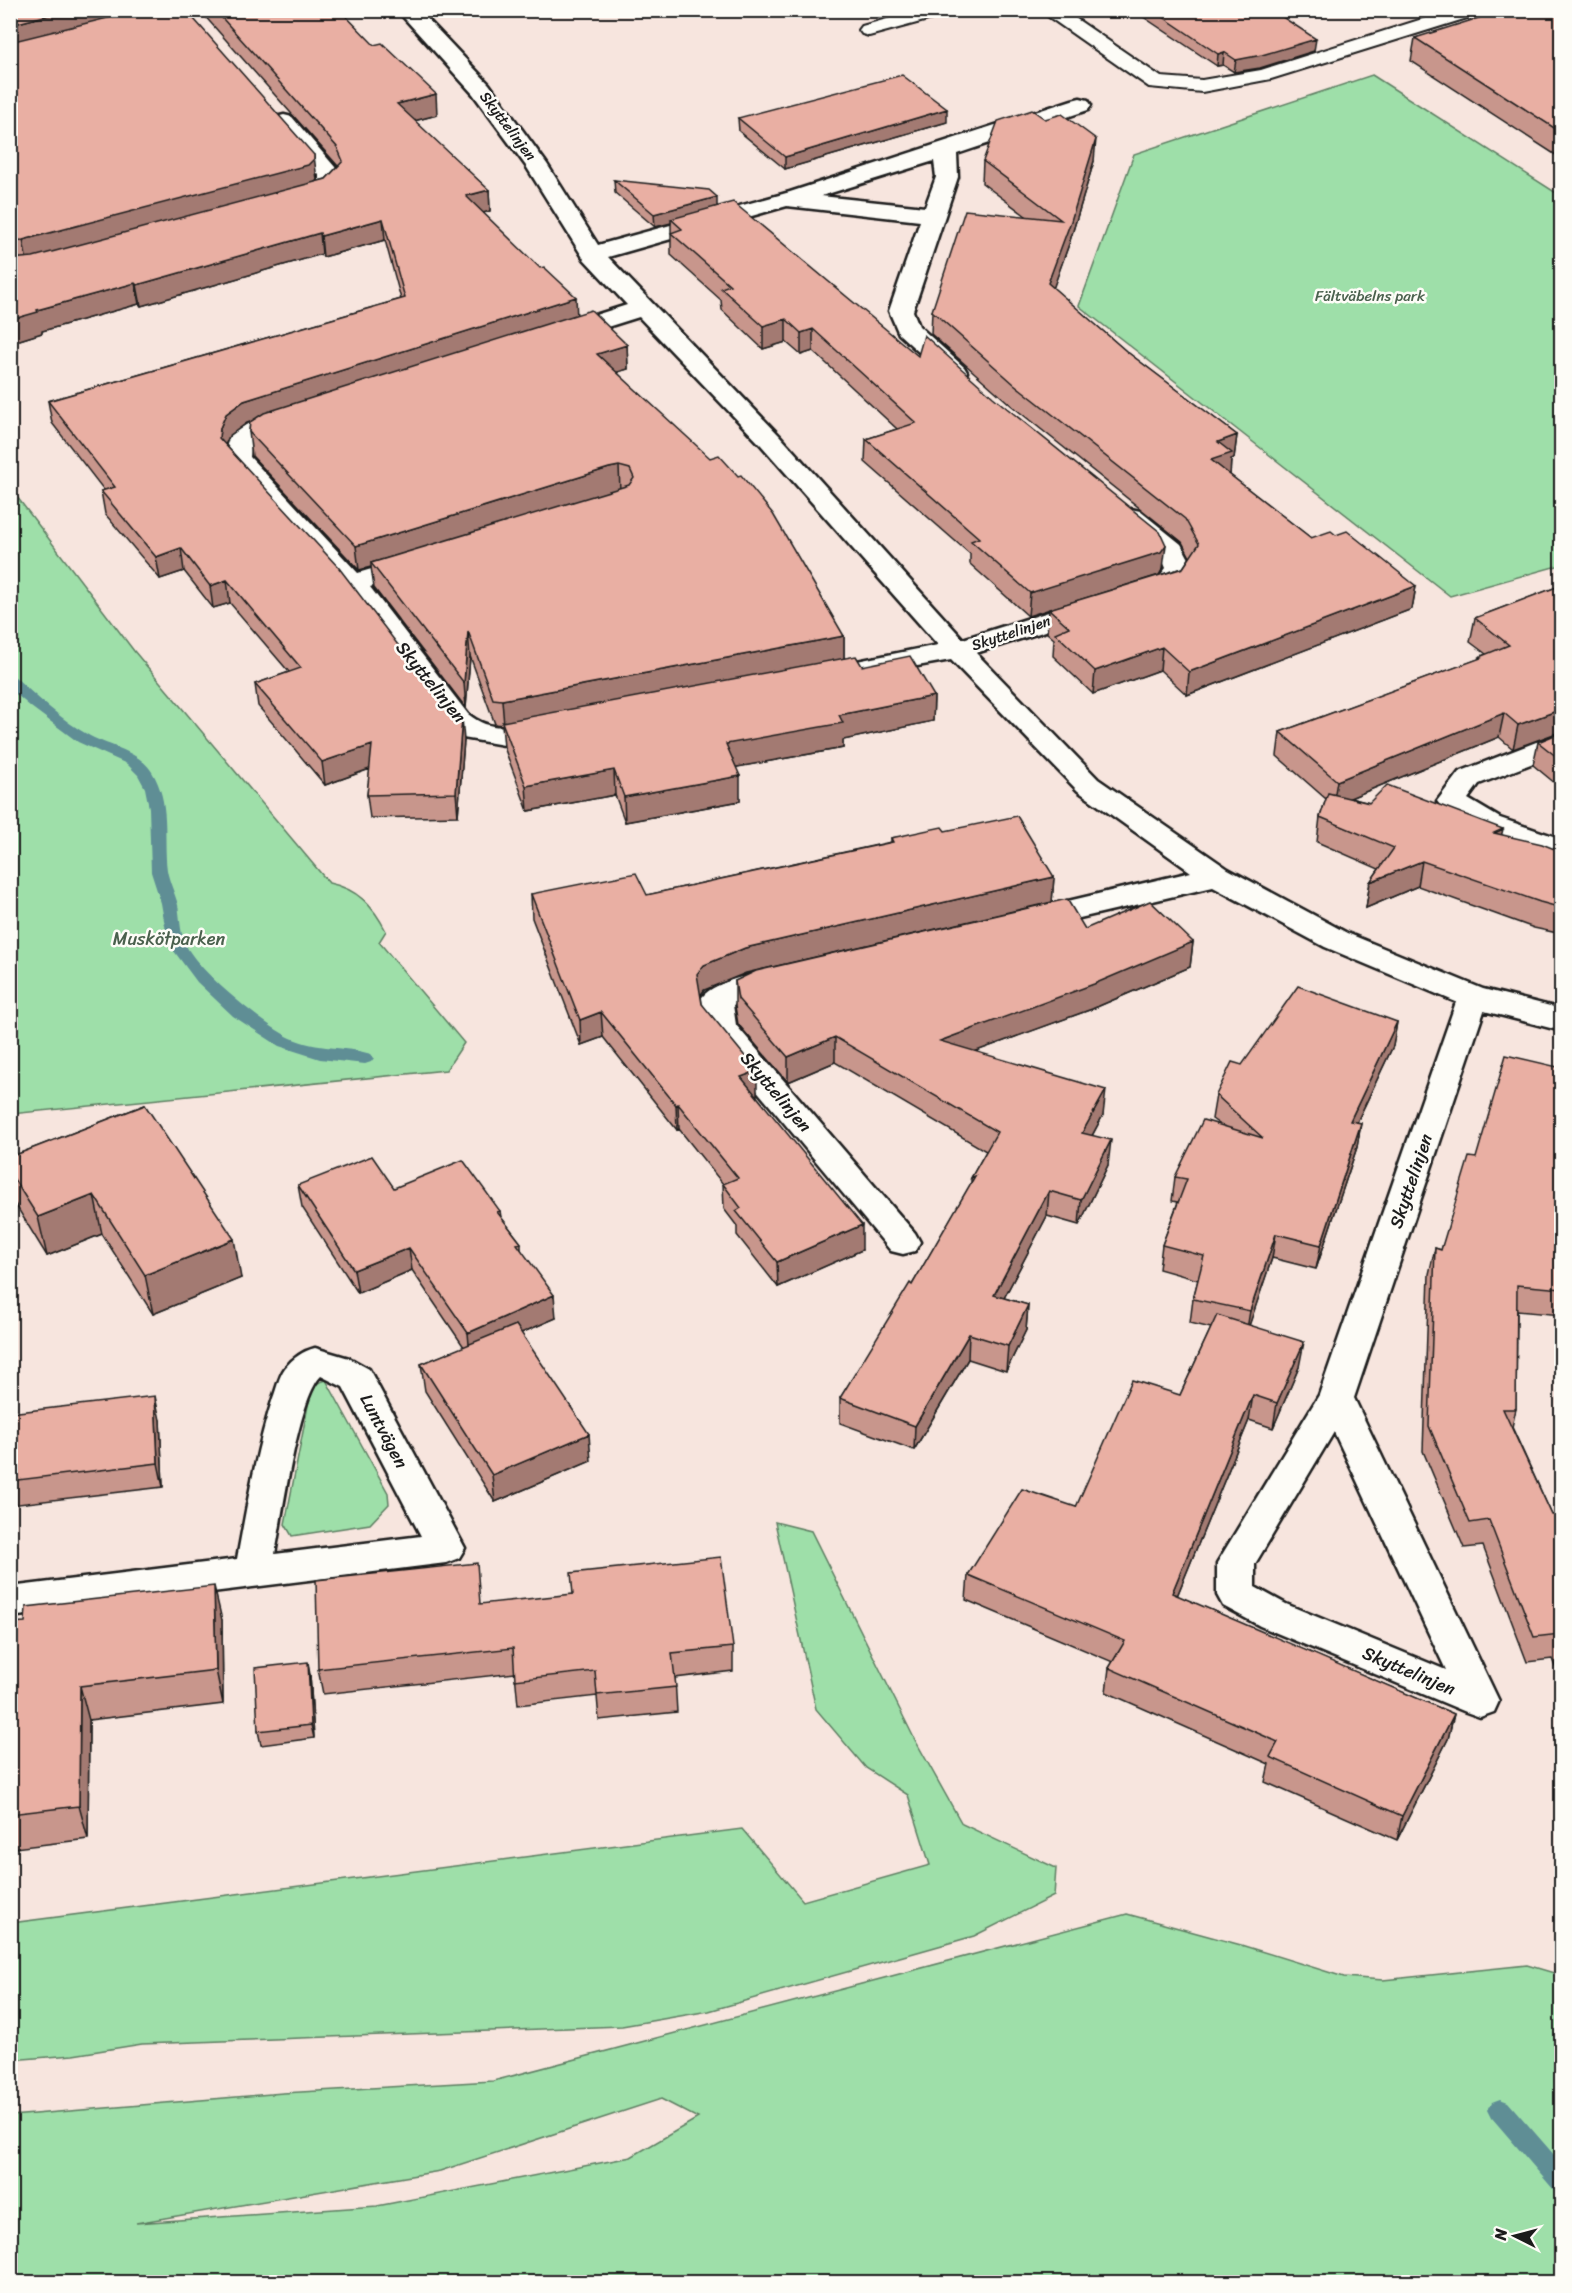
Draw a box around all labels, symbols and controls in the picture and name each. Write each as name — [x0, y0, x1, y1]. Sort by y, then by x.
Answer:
street label: Skyttelinjen — [473, 85, 543, 167]
park label: Fältväbelns park — [1315, 283, 1426, 309]
street label: Skyttelinjen — [968, 608, 1054, 658]
street label: Skyttelinjen — [388, 634, 475, 730]
park label: Muskötparken — [113, 923, 226, 955]
street label: Skyttelinjen — [732, 1044, 820, 1140]
street label: Skyttelinjen — [1380, 1129, 1442, 1233]
street label: Luntvägen — [351, 1388, 417, 1475]
street label: Skyttelinjen — [1357, 1637, 1461, 1705]
north arrow — [1485, 2206, 1545, 2266]
text: N — [1485, 2227, 1516, 2243]

